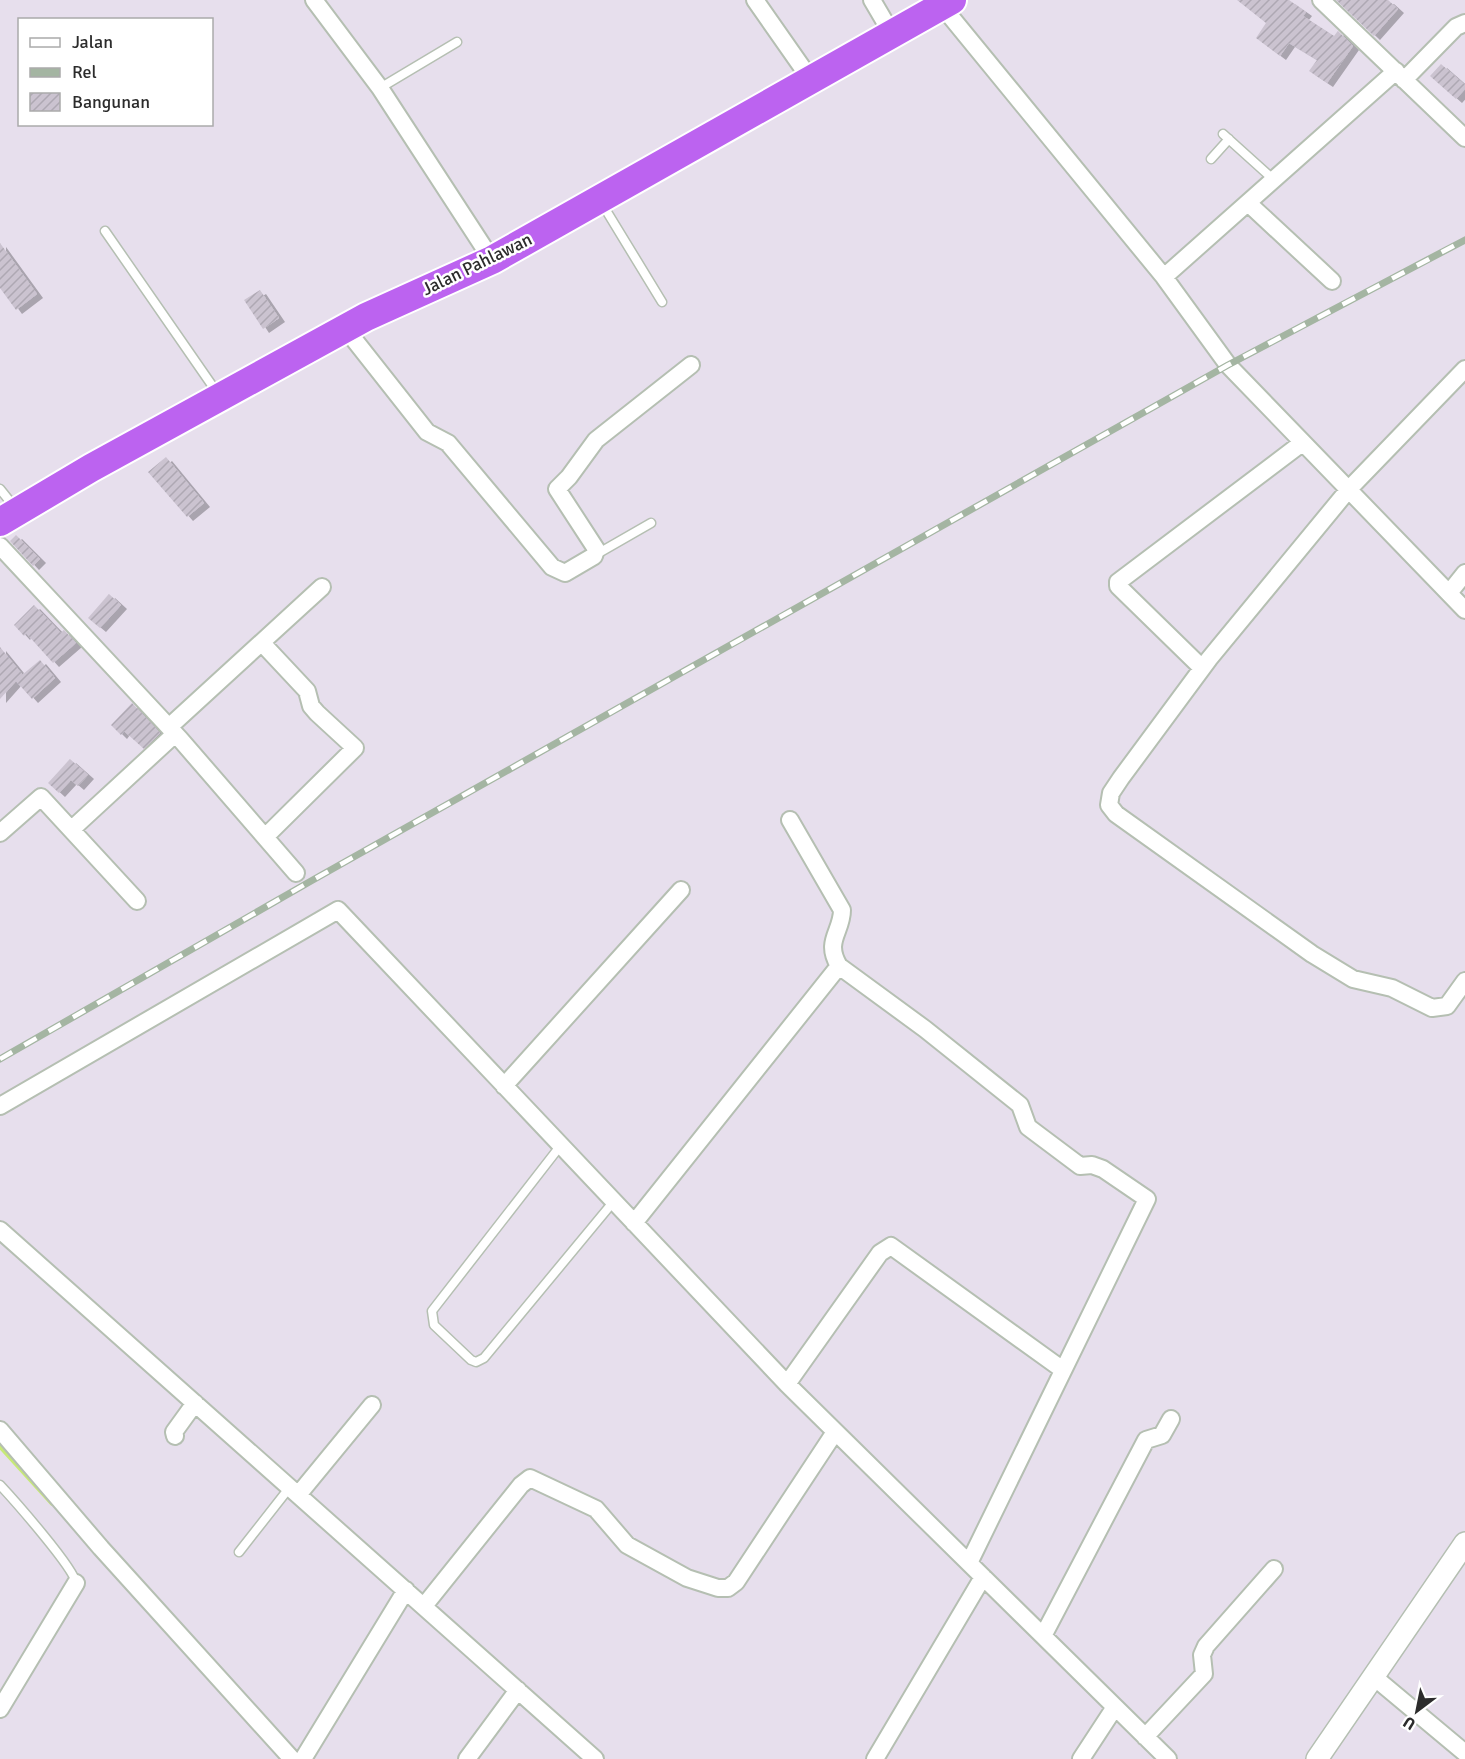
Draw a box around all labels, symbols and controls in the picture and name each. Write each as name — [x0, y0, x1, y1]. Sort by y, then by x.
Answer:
legend — [18, 18, 213, 126]
text: Jalan — [72, 31, 113, 53]
text: Rel — [72, 61, 97, 83]
text: Bangunan — [72, 91, 150, 113]
street label: Jalan Pahlawan — [418, 228, 536, 300]
north arrow — [1387, 1681, 1447, 1741]
text: U — [1400, 1712, 1419, 1734]

